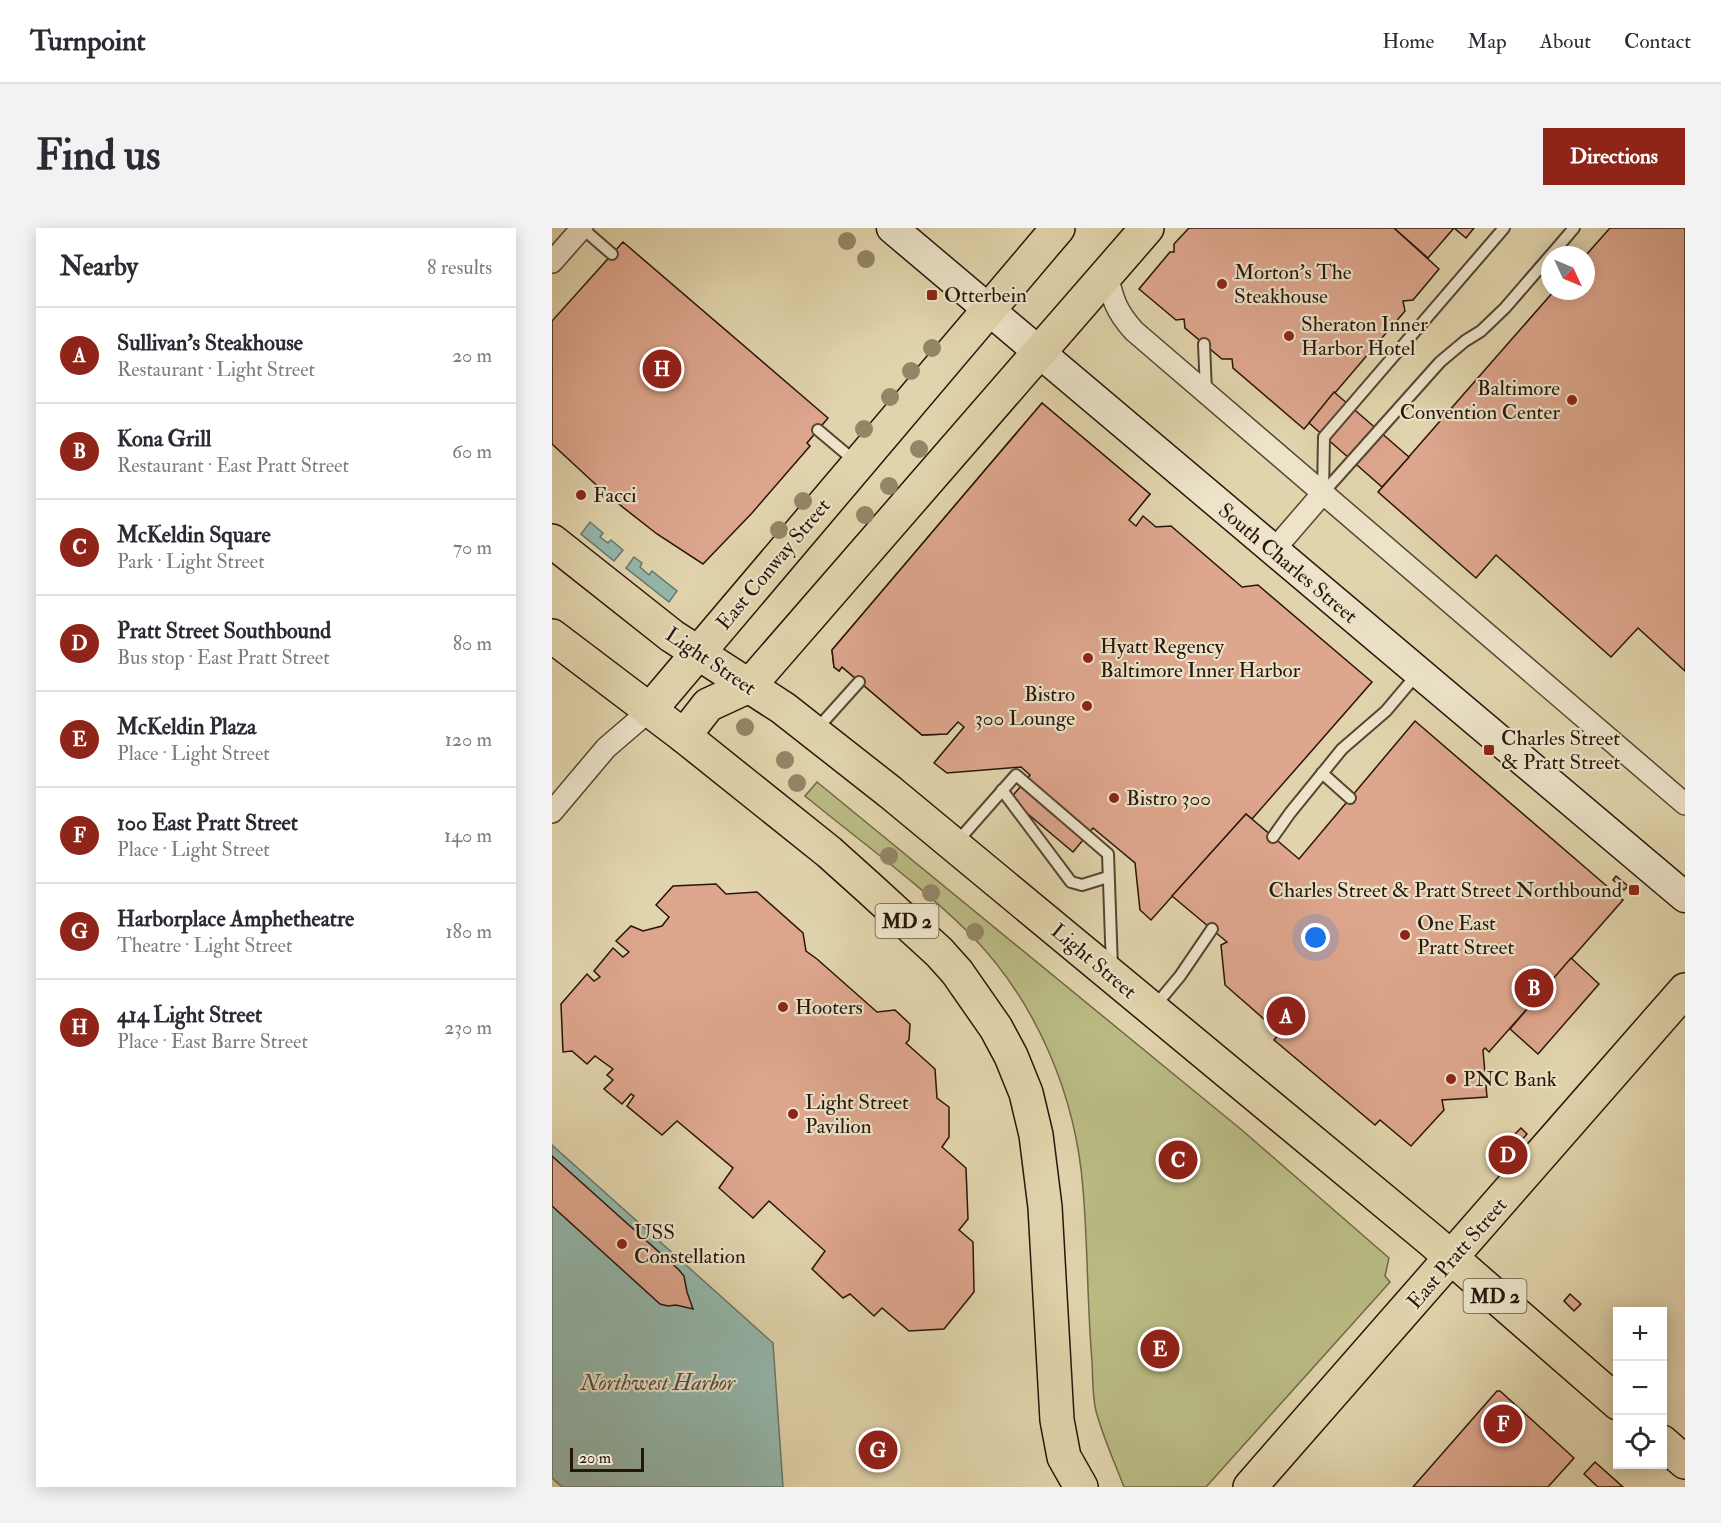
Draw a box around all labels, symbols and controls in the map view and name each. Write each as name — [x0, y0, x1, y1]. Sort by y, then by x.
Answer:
text: Turnpoint — [30, 24, 146, 59]
text: Home — [1382, 28, 1434, 55]
text: Map — [1467, 28, 1507, 55]
text: About — [1540, 28, 1591, 55]
text: Contact — [1624, 28, 1691, 55]
button: Directions — [1543, 128, 1685, 185]
text: Find us — [36, 130, 160, 182]
north arrow — [1541, 246, 1595, 300]
text: Nearby — [60, 251, 138, 283]
text: 8 results — [427, 255, 492, 280]
place label: Morton's The Steakhouse — [1234, 259, 1352, 310]
marker: Morton's The Steakhouse — [1215, 277, 1229, 291]
place label: Otterbein — [944, 282, 1027, 309]
marker: Otterbein — [925, 288, 939, 302]
place label: Sheraton Inner Harbor Hotel — [1301, 311, 1428, 362]
text: Sullivan's Steakhouse — [117, 329, 303, 357]
marker: Sheraton Inner Harbor Hotel — [1282, 329, 1296, 343]
text: A — [73, 343, 86, 368]
text: 20 m — [452, 343, 492, 368]
pin: H — [642, 346, 682, 392]
text: Restaurant · Light Street — [117, 357, 315, 382]
place label: Baltimore Convention Center — [1400, 375, 1560, 426]
marker: Baltimore Convention Center — [1565, 393, 1579, 407]
text: Kona Grill — [117, 425, 211, 453]
text: B — [73, 439, 86, 464]
text: 60 m — [452, 439, 492, 464]
text: Restaurant · East Pratt Street — [117, 453, 349, 478]
place label: Facci — [593, 482, 637, 509]
marker: Facci — [574, 488, 588, 502]
street label: East Conway Street — [710, 493, 837, 636]
street label: South Charles Street — [1212, 497, 1363, 630]
text: McKeldin Square — [117, 521, 271, 549]
text: C — [72, 535, 87, 560]
text: 70 m — [453, 535, 492, 560]
text: Park · Light Street — [117, 549, 265, 574]
text: Pratt Street Southbound — [117, 617, 331, 645]
street label: Light Street — [660, 621, 761, 702]
text: D — [71, 631, 88, 656]
text: 80 m — [453, 631, 492, 656]
place label: Hyatt Regency Baltimore Inner Harbor — [1100, 633, 1301, 684]
text: Bus stop · East Pratt Street — [117, 645, 330, 670]
marker: Hyatt Regency Baltimore Inner Harbor — [1081, 651, 1095, 665]
place label: Bistro 300 Lounge — [975, 681, 1075, 732]
marker: Bistro 300 Lounge — [1080, 699, 1094, 713]
text: McKeldin Plaza — [117, 713, 256, 741]
place label: Charles Street & Pratt Street — [1501, 725, 1620, 776]
text: E — [72, 727, 87, 752]
text: 120 m — [445, 727, 492, 752]
text: Place · Light Street — [117, 741, 270, 766]
marker: Charles Street & Pratt Street — [1482, 743, 1496, 757]
place label: Bistro 300 — [1126, 785, 1211, 812]
marker: Bistro 300 — [1107, 791, 1121, 805]
text: 100 East Pratt Street — [117, 809, 298, 837]
text: F — [73, 823, 86, 848]
text: 140 m — [444, 823, 492, 848]
text: Place · Light Street — [117, 837, 270, 862]
place label: Charles Street & Pratt Street Northbound — [1269, 877, 1623, 904]
marker: Charles Street & Pratt Street Northbound — [1627, 883, 1641, 897]
road number: MD 2 — [876, 904, 938, 938]
text: Harborplace Amphetheatre — [117, 905, 354, 933]
place label: One East Pratt Street — [1417, 910, 1514, 961]
street label: Light Street — [1045, 918, 1142, 1005]
text: G — [71, 919, 88, 944]
text: 180 m — [445, 919, 492, 944]
your location — [1301, 923, 1330, 952]
marker: One East Pratt Street — [1398, 928, 1412, 942]
text: Theatre · Light Street — [117, 933, 292, 958]
pin: B — [1514, 966, 1554, 1011]
place label: Hooters — [795, 994, 863, 1021]
pin: A — [1266, 994, 1306, 1038]
marker: Hooters — [776, 1000, 790, 1014]
text: 414 Light Street — [117, 1001, 262, 1029]
text: H — [71, 1015, 88, 1040]
text: 230 m — [444, 1015, 492, 1040]
text: Place · East Barre Street — [117, 1029, 308, 1054]
place label: PNC Bank — [1463, 1066, 1557, 1093]
marker: PNC Bank — [1444, 1072, 1458, 1086]
place label: Light Street Pavilion — [805, 1089, 909, 1140]
marker: Light Street Pavilion — [786, 1107, 800, 1121]
pin: D — [1488, 1132, 1528, 1178]
pin: C — [1158, 1138, 1198, 1182]
street label: East Pratt Street — [1401, 1192, 1513, 1315]
place label: USS Constellation — [634, 1219, 746, 1270]
marker: USS Constellation — [615, 1237, 629, 1251]
road number: MD 2 — [1464, 1279, 1526, 1313]
map controls — [1613, 1307, 1667, 1469]
button: + — [1613, 1307, 1667, 1361]
pin: E — [1140, 1326, 1180, 1372]
button: − — [1613, 1361, 1667, 1415]
water label: Northwest Harbor — [580, 1369, 737, 1397]
pin: F — [1484, 1402, 1522, 1446]
button: locate — [1613, 1415, 1667, 1469]
pin: G — [858, 1428, 898, 1472]
scale bar — [570, 1445, 644, 1472]
text: 20 m — [579, 1448, 611, 1468]

